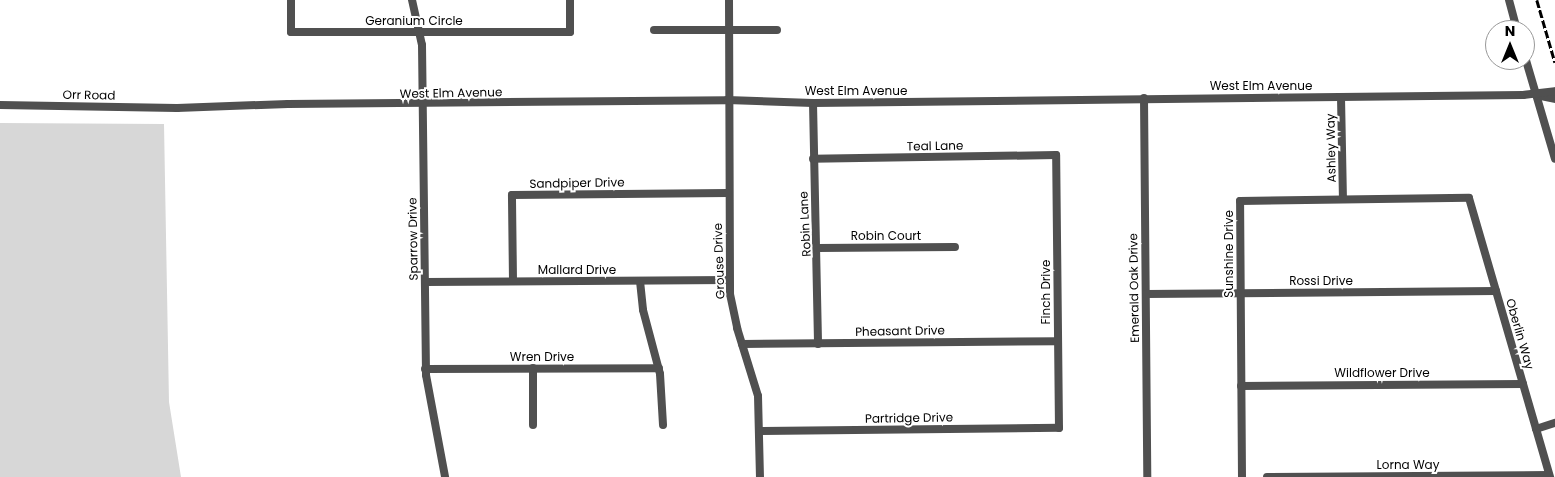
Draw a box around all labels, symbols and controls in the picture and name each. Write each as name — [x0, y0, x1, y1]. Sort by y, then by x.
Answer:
street label: Geranium Circle — [365, 14, 463, 28]
north arrow — [1485, 20, 1535, 70]
text: N — [1505, 21, 1515, 41]
street label: West Elm Avenue — [1210, 79, 1312, 93]
street label: West Elm Avenue — [805, 84, 907, 98]
street label: West Elm Avenue — [400, 85, 502, 101]
street label: Orr Road — [62, 87, 116, 103]
street label: Ashley Way — [1323, 113, 1339, 183]
street label: Teal Lane — [907, 138, 963, 154]
street label: Sandpiper Drive — [529, 175, 625, 191]
street label: Robin Lane — [796, 191, 814, 257]
street label: Sparrow Drive — [405, 197, 421, 281]
street label: Sunshine Drive — [1222, 210, 1236, 298]
street label: Grouse Drive — [710, 223, 728, 299]
street label: Robin Court — [851, 229, 921, 243]
street label: Emerald Oak Drive — [1126, 233, 1142, 343]
street label: Finch Drive — [1039, 260, 1053, 324]
street label: Mallard Drive — [538, 263, 616, 277]
street label: Rossi Drive — [1289, 274, 1353, 288]
street label: Oberlin Way — [1503, 297, 1537, 371]
street label: Pheasant Drive — [855, 323, 945, 339]
street label: Wren Drive — [510, 350, 574, 364]
street label: Wildflower Drive — [1334, 366, 1430, 380]
street label: Partridge Drive — [865, 410, 953, 426]
street label: Lorna Way — [1377, 458, 1439, 472]

